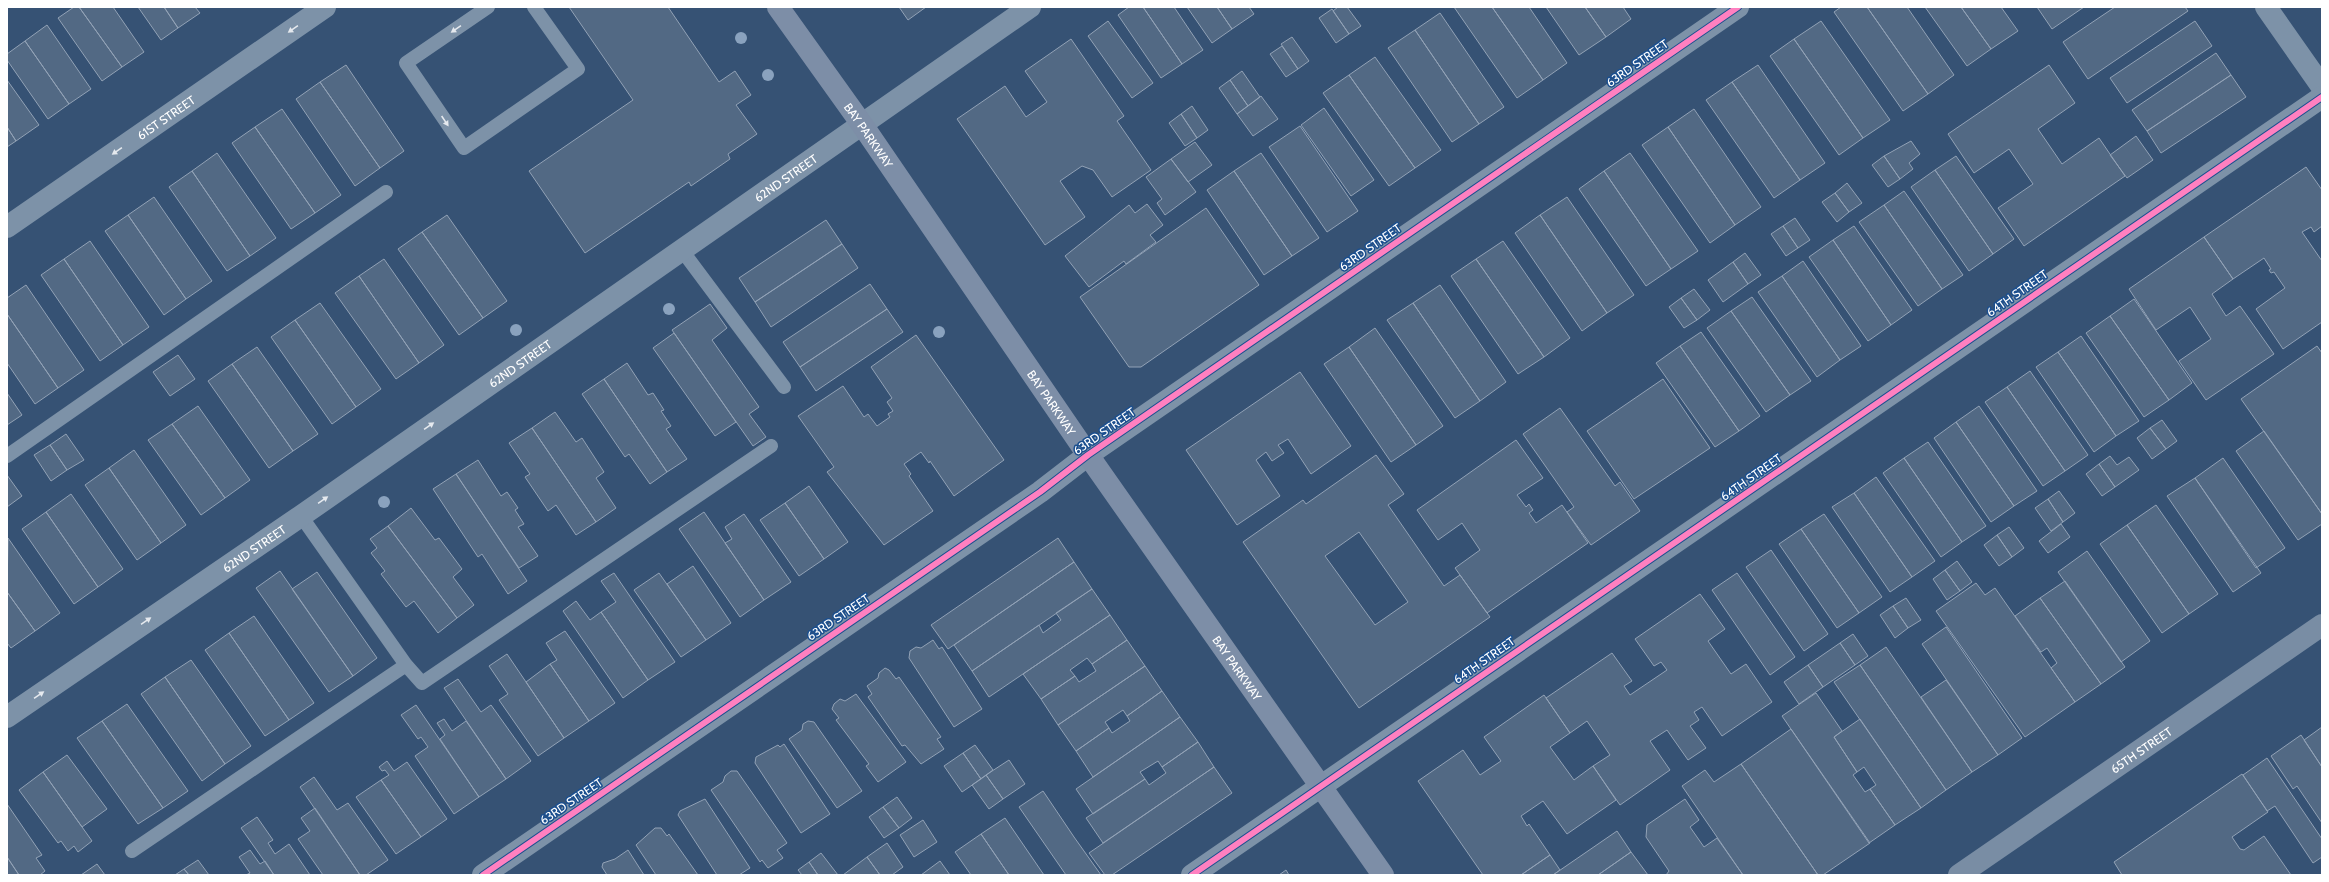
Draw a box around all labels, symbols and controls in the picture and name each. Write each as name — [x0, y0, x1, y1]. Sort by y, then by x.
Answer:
one-way arrow — [288, 25, 298, 33]
one-way arrow — [451, 25, 461, 33]
street label: 63RD STREET — [1603, 36, 1671, 90]
street label: 61ST STREET — [134, 92, 198, 142]
street label: BAY PARKWAY — [841, 100, 897, 170]
one-way arrow — [442, 115, 449, 126]
one-way arrow — [112, 147, 122, 155]
street label: 62ND STREET — [751, 150, 820, 205]
street label: 63RD STREET — [1336, 220, 1404, 274]
street label: 64TH STREET — [1983, 266, 2051, 320]
street label: 62ND STREET — [485, 336, 555, 390]
street label: BAY PARKWAY — [1024, 367, 1080, 438]
street label: 63RD STREET — [1070, 404, 1138, 458]
one-way arrow — [424, 422, 435, 430]
street label: 64TH STREET — [1717, 450, 1785, 504]
one-way arrow — [318, 496, 328, 504]
street label: 62ND STREET — [219, 521, 289, 575]
street label: 63RD STREET — [804, 590, 873, 643]
one-way arrow — [141, 617, 152, 625]
street label: BAY PARKWAY — [1210, 633, 1265, 703]
street label: 64TH STREET — [1450, 633, 1518, 687]
one-way arrow — [34, 691, 44, 699]
street label: 65TH STREET — [2107, 723, 2175, 776]
street label: 63RD STREET — [537, 774, 606, 827]

